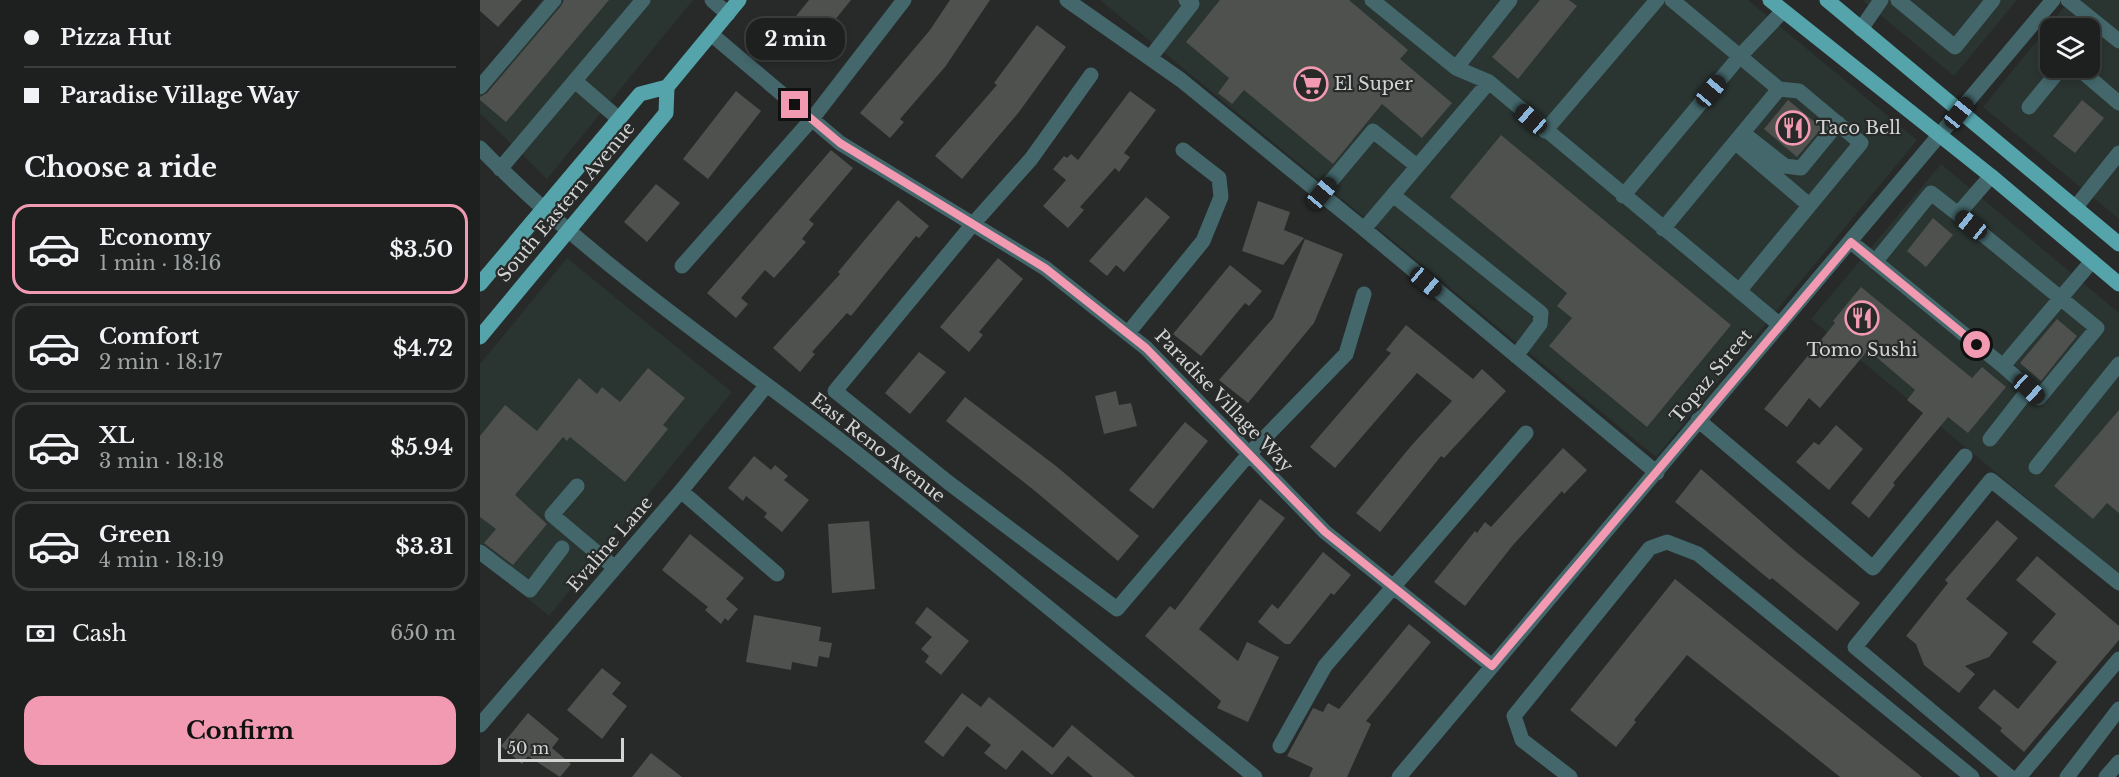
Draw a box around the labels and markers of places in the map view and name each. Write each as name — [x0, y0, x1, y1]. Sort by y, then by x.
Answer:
supermarket icon: El Super — [1293, 66, 1329, 102]
place label: El Super — [1334, 73, 1413, 95]
restaurant icon: Taco Bell — [1775, 110, 1811, 146]
place label: Taco Bell — [1816, 117, 1901, 139]
restaurant icon: Tomo Sushi — [1844, 300, 1880, 336]
place label: Tomo Sushi — [1807, 339, 1917, 361]

